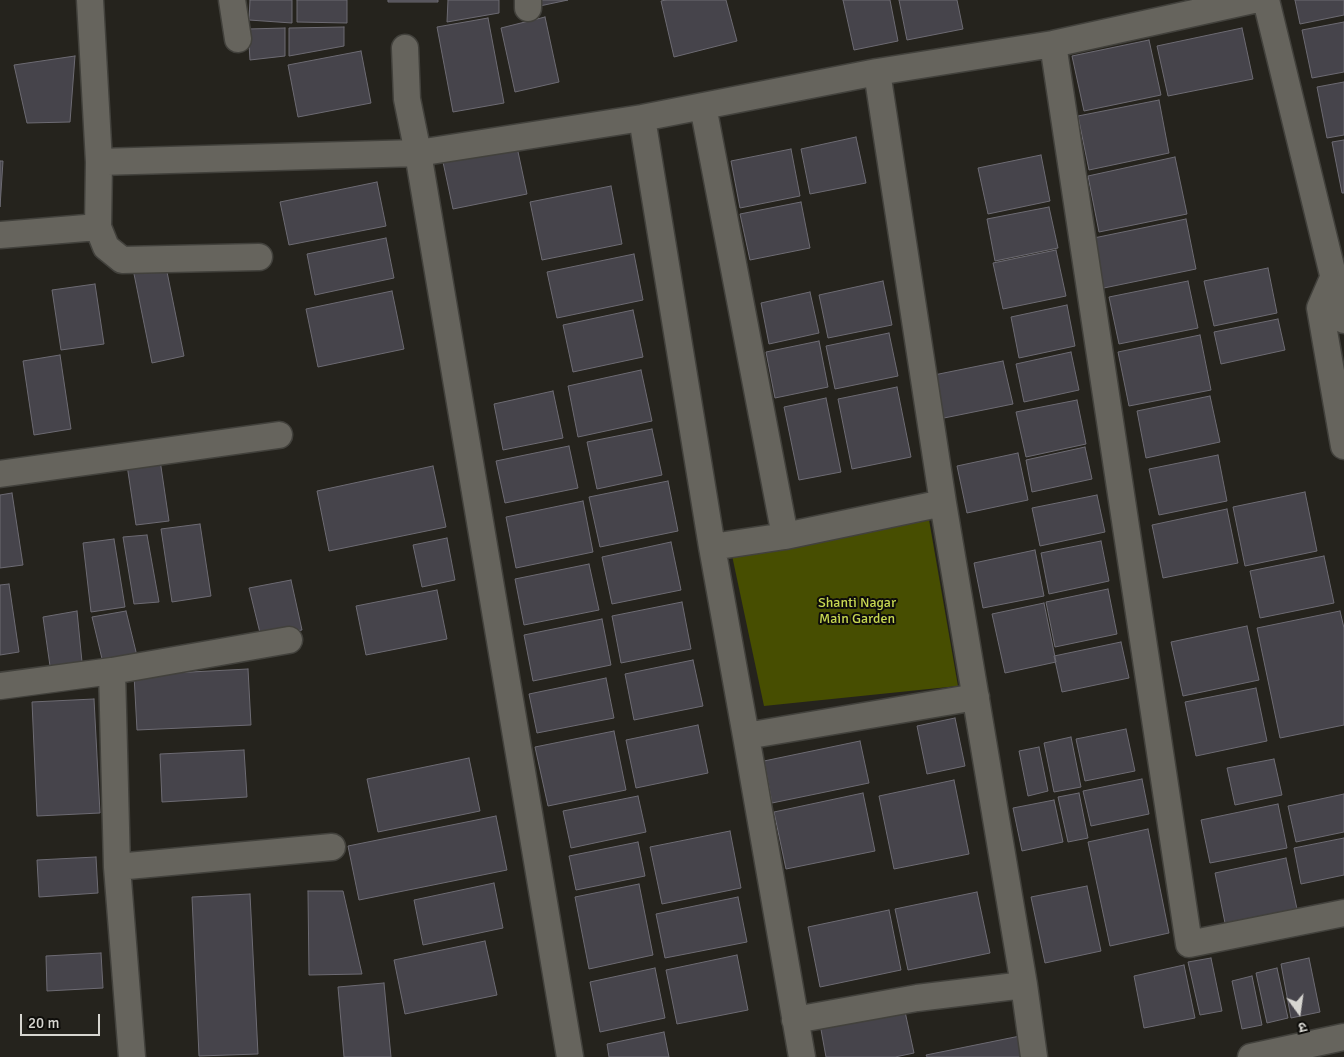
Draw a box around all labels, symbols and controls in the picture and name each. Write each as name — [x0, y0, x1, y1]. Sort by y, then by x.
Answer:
park label: Shanti Nagar Main Garden — [818, 595, 896, 628]
north arrow — [1274, 987, 1324, 1037]
scale bar — [22, 1004, 102, 1036]
text: 20 m — [28, 1014, 59, 1032]
text: उ — [1297, 1018, 1309, 1036]

